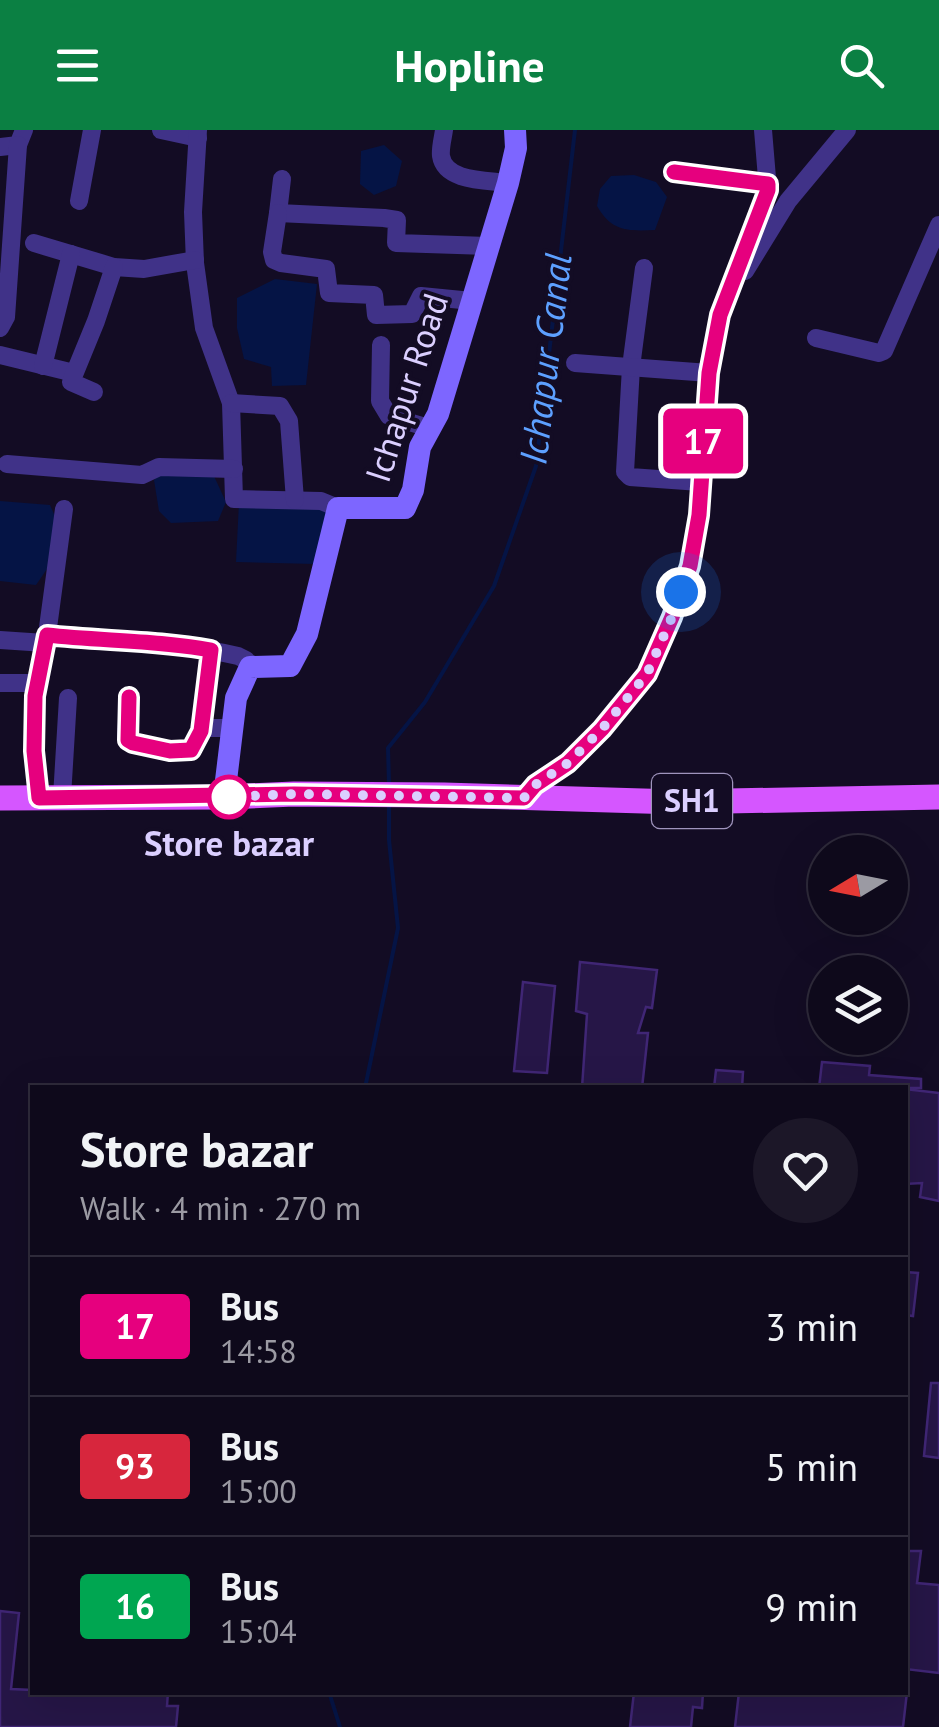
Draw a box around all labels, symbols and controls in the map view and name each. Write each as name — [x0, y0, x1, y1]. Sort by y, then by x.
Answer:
text: Hopline — [394, 36, 545, 94]
icon: menu — [50, 38, 105, 93]
icon: search — [834, 38, 889, 93]
water label: Ichapur Canal — [507, 250, 582, 467]
street label: Ichapur Road — [354, 288, 458, 488]
line badge: 17 — [658, 408, 748, 474]
text: 17 — [683, 418, 723, 464]
your location — [656, 567, 706, 617]
road number: SH1 — [652, 774, 732, 828]
marker: Store bazar — [208, 776, 250, 818]
place label: Store bazar — [144, 820, 315, 866]
north arrow — [808, 835, 908, 935]
map controls — [808, 835, 908, 1055]
button: layers — [808, 955, 908, 1055]
text: Store bazar — [80, 1118, 313, 1180]
button: heart — [753, 1118, 858, 1223]
text: Walk · 4 min · 270 m — [80, 1187, 361, 1229]
text: Bus — [220, 1281, 279, 1330]
text: 3 min — [765, 1302, 858, 1351]
text: 17 — [115, 1303, 155, 1349]
text: 14:58 — [220, 1330, 297, 1372]
text: Bus — [220, 1421, 279, 1470]
text: 5 min — [765, 1442, 858, 1491]
text: 93 — [115, 1443, 155, 1489]
text: 15:00 — [220, 1470, 297, 1512]
text: Bus — [220, 1561, 279, 1610]
text: 9 min — [765, 1582, 858, 1631]
text: 16 — [115, 1583, 155, 1629]
text: 15:04 — [220, 1610, 297, 1652]

